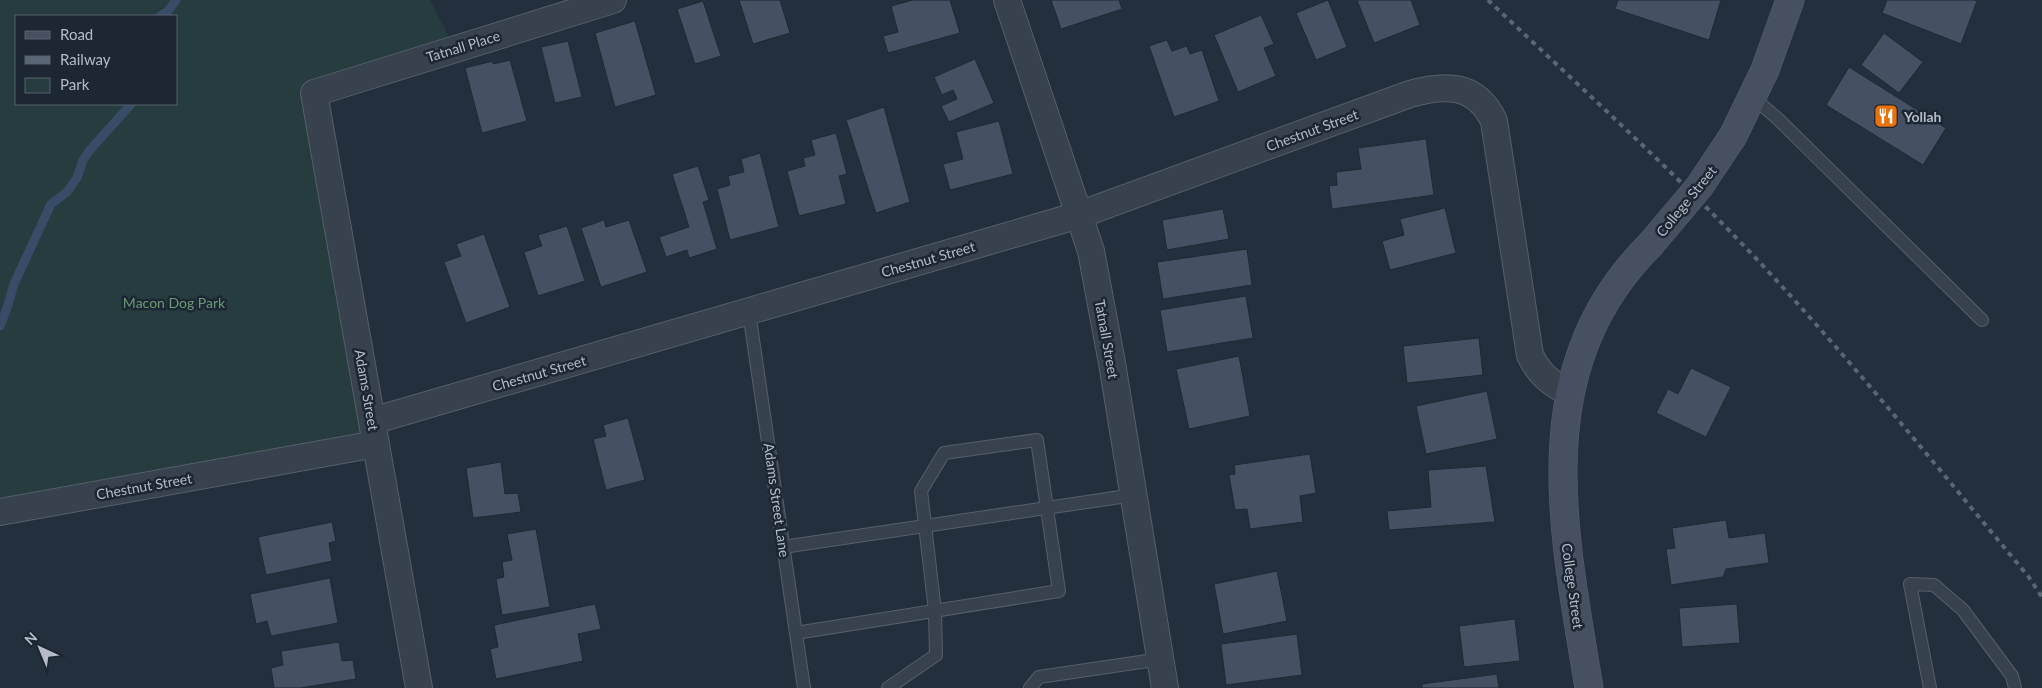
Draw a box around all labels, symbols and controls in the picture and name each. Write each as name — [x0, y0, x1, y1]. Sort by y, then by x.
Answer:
legend — [15, 15, 178, 105]
text: Road — [60, 25, 93, 43]
street label: Tatnall Place — [424, 27, 502, 65]
text: Railway — [60, 50, 111, 68]
text: Park — [60, 75, 90, 93]
restaurant icon: Yollah — [1873, 103, 1899, 129]
street label: Chestnut Street — [1264, 105, 1360, 155]
place label: Yollah — [1903, 108, 1942, 125]
street label: College Street — [1652, 162, 1720, 240]
street label: Chestnut Street — [879, 237, 977, 281]
park label: Macon Dog Park — [123, 294, 226, 311]
street label: Tatnall Street — [1092, 298, 1122, 380]
street label: Adams Street — [351, 348, 383, 432]
street label: Chestnut Street — [490, 351, 588, 395]
street label: Adams Street Lane — [761, 442, 793, 558]
street label: Chestnut Street — [95, 469, 193, 503]
street label: College Street — [1559, 542, 1587, 630]
north arrow — [15, 623, 65, 673]
text: N — [21, 628, 40, 648]

